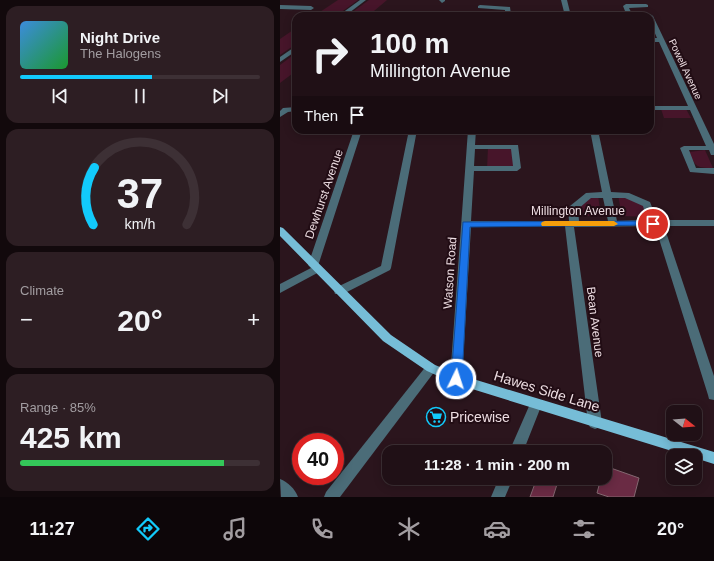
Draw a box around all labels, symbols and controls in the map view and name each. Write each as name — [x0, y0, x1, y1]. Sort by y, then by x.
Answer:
icon: right — [304, 28, 356, 80]
text: 100 m — [370, 28, 449, 59]
text: Night Drive — [80, 29, 160, 46]
street label: Powell Avenue — [667, 37, 705, 102]
text: The Halogens — [80, 46, 161, 61]
text: Millington Avenue — [370, 61, 511, 81]
icon: previous — [49, 85, 71, 107]
icon: pause — [129, 85, 151, 107]
icon: next — [209, 85, 231, 107]
icon: arrive — [346, 104, 368, 126]
text: Then — [304, 107, 338, 124]
street label: Dewhurst Avenue — [302, 147, 346, 241]
text: 37 — [117, 170, 163, 217]
street label: Millington Avenue — [531, 204, 625, 218]
pin — [636, 207, 670, 241]
icon: arrive — [642, 213, 664, 235]
text: km/h — [125, 216, 156, 232]
street label: Watson Road — [440, 236, 460, 310]
text: Climate — [20, 283, 64, 298]
street label: Bean Avenue — [584, 286, 606, 358]
text: 20° — [117, 304, 163, 337]
text: − — [20, 307, 33, 332]
text: + — [247, 307, 260, 332]
position arrow — [435, 358, 477, 400]
street label: Hawes Side Lane — [492, 367, 602, 415]
text: Range · 85% — [20, 400, 96, 415]
north arrow — [666, 405, 702, 441]
map controls — [666, 405, 702, 485]
supermarket icon: Pricewise — [425, 406, 447, 428]
place label: Pricewise — [450, 409, 510, 425]
text: 425 km — [20, 421, 122, 454]
speed limit sign: 40 — [292, 433, 344, 485]
button: layers — [666, 449, 702, 485]
text: 11:28 · 1 min · 200 m — [424, 456, 570, 473]
icon: directions — [134, 515, 162, 543]
icon: music — [221, 515, 249, 543]
icon: phone — [308, 515, 336, 543]
icon: climate — [395, 515, 423, 543]
icon: car — [483, 515, 511, 543]
icon: filters — [570, 515, 598, 543]
text: 11:27 — [30, 519, 75, 539]
text: 20° — [657, 519, 684, 539]

